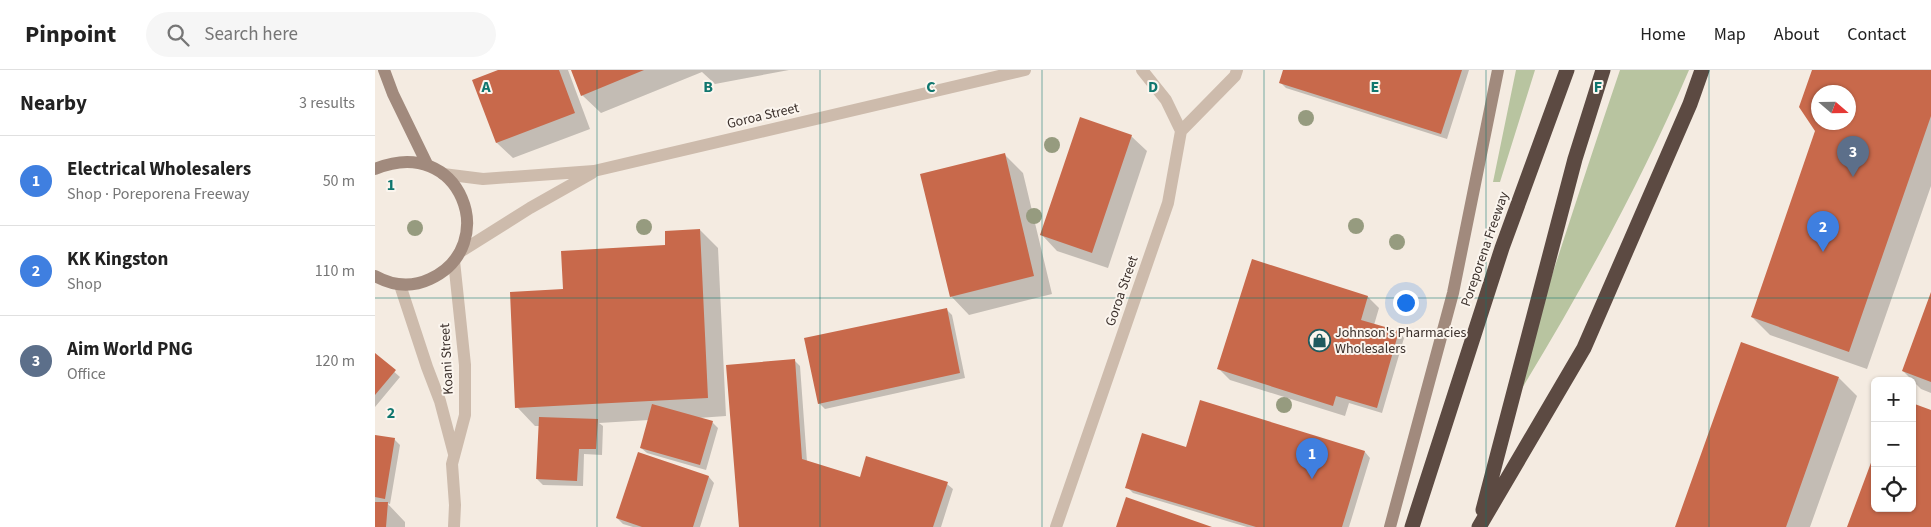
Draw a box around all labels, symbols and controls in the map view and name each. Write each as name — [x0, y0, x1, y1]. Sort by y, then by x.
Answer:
search box — [146, 12, 496, 57]
text: Pinpoint — [25, 17, 116, 52]
icon: search — [164, 21, 192, 49]
text: Search here — [204, 21, 298, 48]
text: Home — [1640, 22, 1686, 47]
text: Map — [1714, 22, 1746, 47]
text: About — [1774, 22, 1819, 47]
text: Contact — [1847, 22, 1906, 47]
text: A — [480, 76, 491, 98]
text: B — [703, 76, 713, 98]
text: C — [926, 76, 936, 98]
text: D — [1148, 76, 1158, 98]
text: E — [1371, 76, 1379, 98]
text: F — [1594, 76, 1602, 98]
north arrow — [1811, 85, 1856, 130]
text: Nearby — [20, 88, 87, 118]
text: 3 results — [299, 92, 355, 114]
street label: Goroa Street — [725, 98, 801, 134]
pin: 3 — [1837, 136, 1869, 177]
text: Electrical Wholesalers — [67, 156, 251, 183]
text: 1 — [32, 170, 40, 192]
text: 50 m — [323, 170, 355, 192]
text: 1 — [387, 174, 395, 196]
text: Shop · Poreporena Freeway — [67, 183, 250, 205]
street label: Poreporena Freeway — [1456, 188, 1514, 309]
pin: 2 — [1807, 211, 1839, 252]
text: KK Kingston — [67, 246, 168, 273]
street label: Goroa Street — [1101, 253, 1143, 329]
text: 2 — [32, 260, 40, 282]
text: 110 m — [315, 260, 355, 282]
text: Shop — [67, 273, 102, 295]
your location — [1393, 290, 1419, 316]
street label: Koani Street — [435, 323, 459, 395]
place label: Johnson's Pharmacies Wholesalers — [1335, 323, 1466, 359]
shop icon: Johnson's Pharmacies Wholesalers — [1307, 329, 1331, 353]
text: Aim World PNG — [67, 336, 193, 363]
text: 3 — [32, 350, 40, 372]
text: 120 m — [315, 350, 355, 372]
text: Office — [67, 363, 106, 385]
map controls — [1871, 377, 1916, 512]
button: + — [1871, 377, 1916, 422]
text: 2 — [387, 402, 395, 424]
button: − — [1871, 422, 1916, 467]
pin: 1 — [1296, 438, 1328, 479]
button: locate — [1871, 467, 1916, 512]

